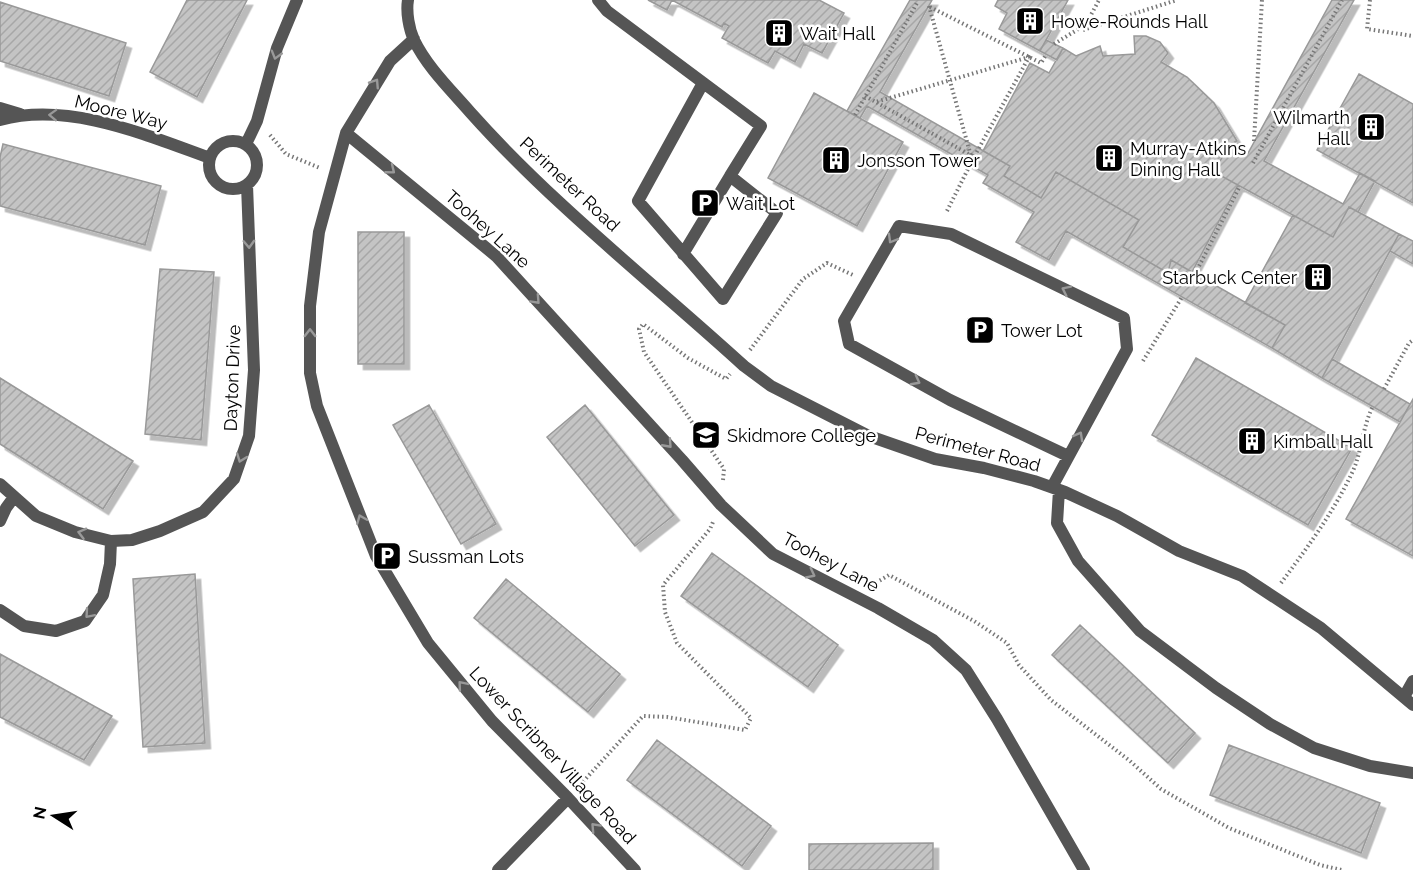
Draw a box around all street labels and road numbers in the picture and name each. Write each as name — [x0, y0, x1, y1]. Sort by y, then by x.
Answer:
street label: Moore Way — [72, 90, 170, 134]
street label: Perimeter Road — [516, 132, 624, 236]
street label: Toohey Lane — [441, 186, 535, 273]
street label: Dayton Drive — [220, 324, 244, 432]
street label: Perimeter Road — [913, 422, 1043, 476]
street label: Toohey Lane — [779, 528, 883, 596]
street label: Lower Scribner Village Road — [465, 662, 641, 848]

